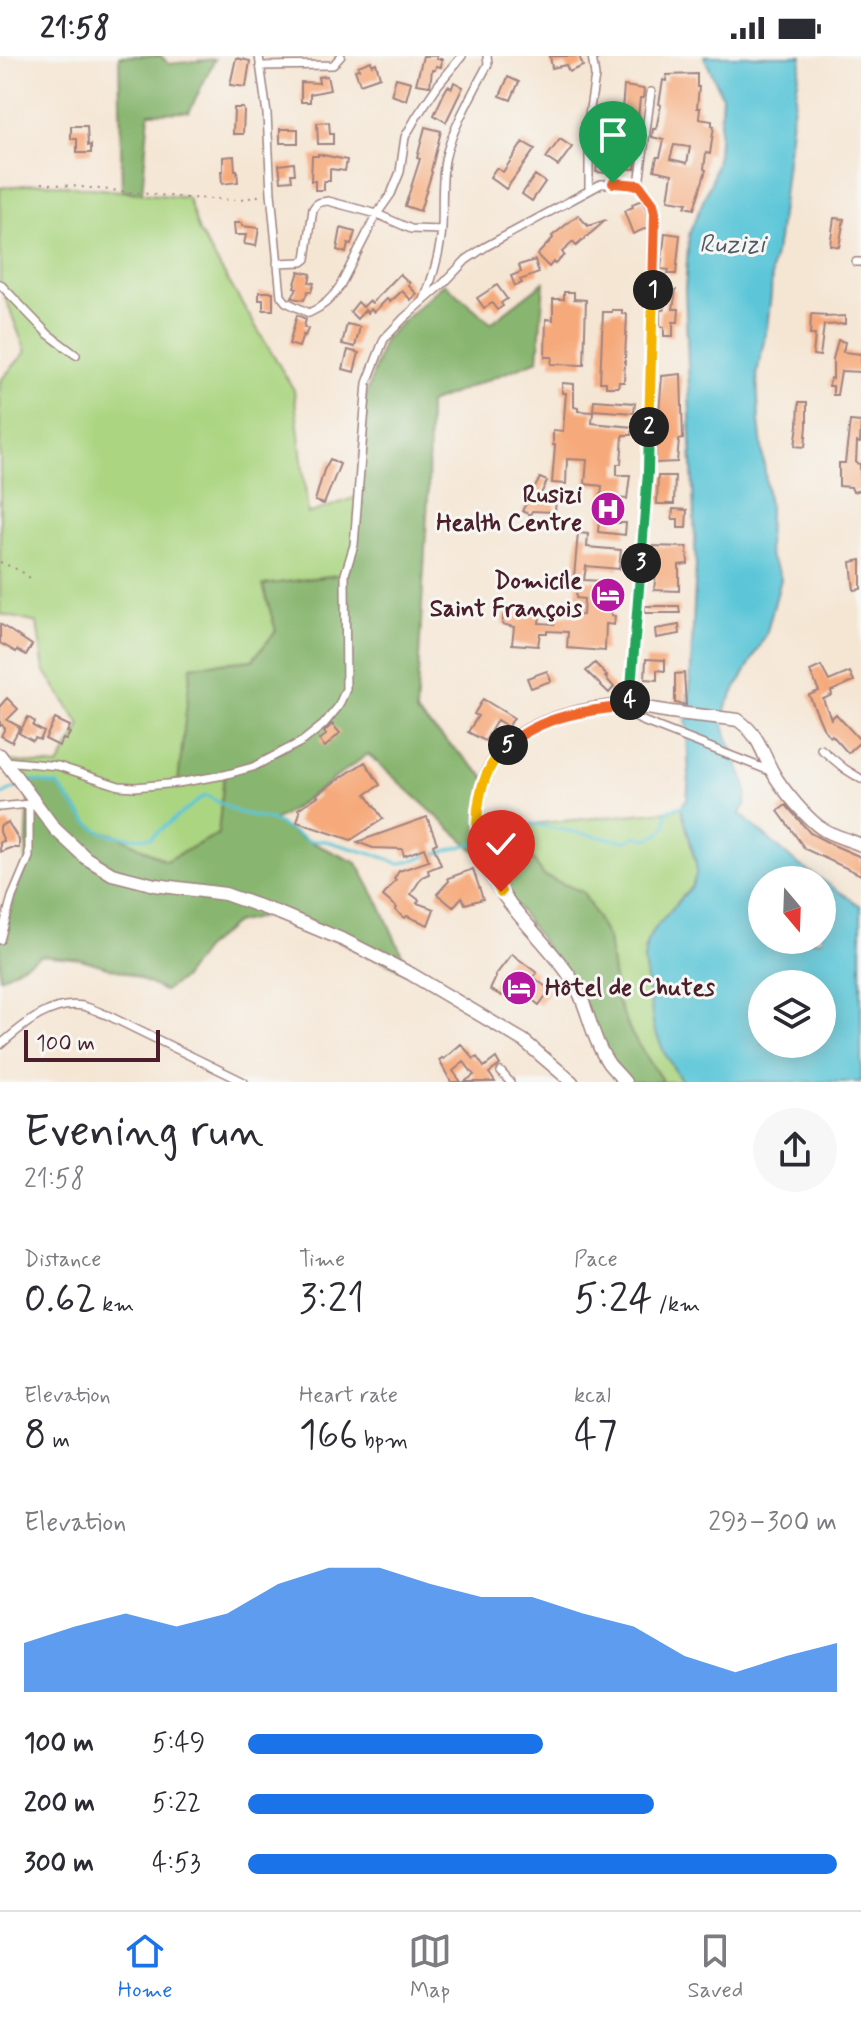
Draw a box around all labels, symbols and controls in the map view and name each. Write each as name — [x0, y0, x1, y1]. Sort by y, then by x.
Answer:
text: 21:58 — [40, 9, 110, 48]
pin — [579, 101, 647, 183]
icon: arrive — [591, 113, 635, 157]
water label: Ruzizi — [699, 228, 768, 262]
pin: 1 — [633, 270, 673, 310]
text: 1 — [648, 276, 658, 304]
pin: 2 — [629, 407, 669, 447]
text: 2 — [644, 413, 654, 441]
place label: Rusizi Health Centre — [436, 480, 582, 539]
hospital icon: Rusizi Health Centre — [589, 490, 627, 528]
pin: 3 — [621, 543, 661, 583]
text: 3 — [636, 549, 646, 577]
place label: Domicile Saint François — [430, 566, 582, 625]
hotel icon: Domicile Saint François — [589, 576, 627, 614]
pin: 4 — [610, 680, 650, 720]
text: 4 — [624, 686, 636, 714]
pin: 5 — [488, 725, 528, 765]
text: 5 — [501, 731, 515, 759]
pin — [467, 810, 535, 892]
icon: check — [479, 822, 523, 866]
north arrow — [748, 866, 836, 954]
map controls — [748, 866, 836, 1058]
hotel icon: Hôtel de Chutes — [500, 969, 538, 1007]
button: layers — [748, 970, 836, 1058]
place label: Hôtel de Chutes — [545, 973, 715, 1004]
scale bar — [24, 1026, 160, 1062]
text: 100 m — [36, 1030, 95, 1058]
text: Evening run — [24, 1104, 264, 1162]
button: share — [753, 1108, 837, 1192]
text: 21:58 — [24, 1163, 85, 1197]
text: Distance — [24, 1246, 101, 1274]
text: Time — [299, 1246, 345, 1274]
text: Pace — [574, 1246, 618, 1274]
text: 0.62 — [24, 1274, 96, 1326]
text: 3:21 — [299, 1274, 365, 1326]
text: 5:24 — [574, 1274, 653, 1326]
text: km — [96, 1291, 134, 1319]
text: /km — [653, 1291, 700, 1319]
text: Elevation — [24, 1382, 111, 1410]
text: Heart rate — [299, 1382, 398, 1410]
text: kcal — [574, 1382, 611, 1410]
text: 8 — [24, 1410, 47, 1462]
text: 166 — [299, 1410, 358, 1462]
text: 47 — [574, 1410, 617, 1462]
text: m — [47, 1427, 70, 1455]
text: bpm — [358, 1427, 408, 1455]
text: Elevation — [24, 1506, 126, 1540]
text: 293–300 m — [708, 1506, 837, 1540]
text: 100 m — [24, 1727, 94, 1761]
text: 5:49 — [152, 1727, 205, 1761]
text: 200 m — [24, 1787, 95, 1821]
text: 5:22 — [152, 1787, 201, 1821]
text: 300 m — [24, 1847, 94, 1881]
text: 4:53 — [152, 1847, 201, 1881]
tab: Home — [118, 1929, 172, 2005]
tab: Map — [408, 1929, 452, 2005]
tab: Saved — [688, 1929, 743, 2005]

